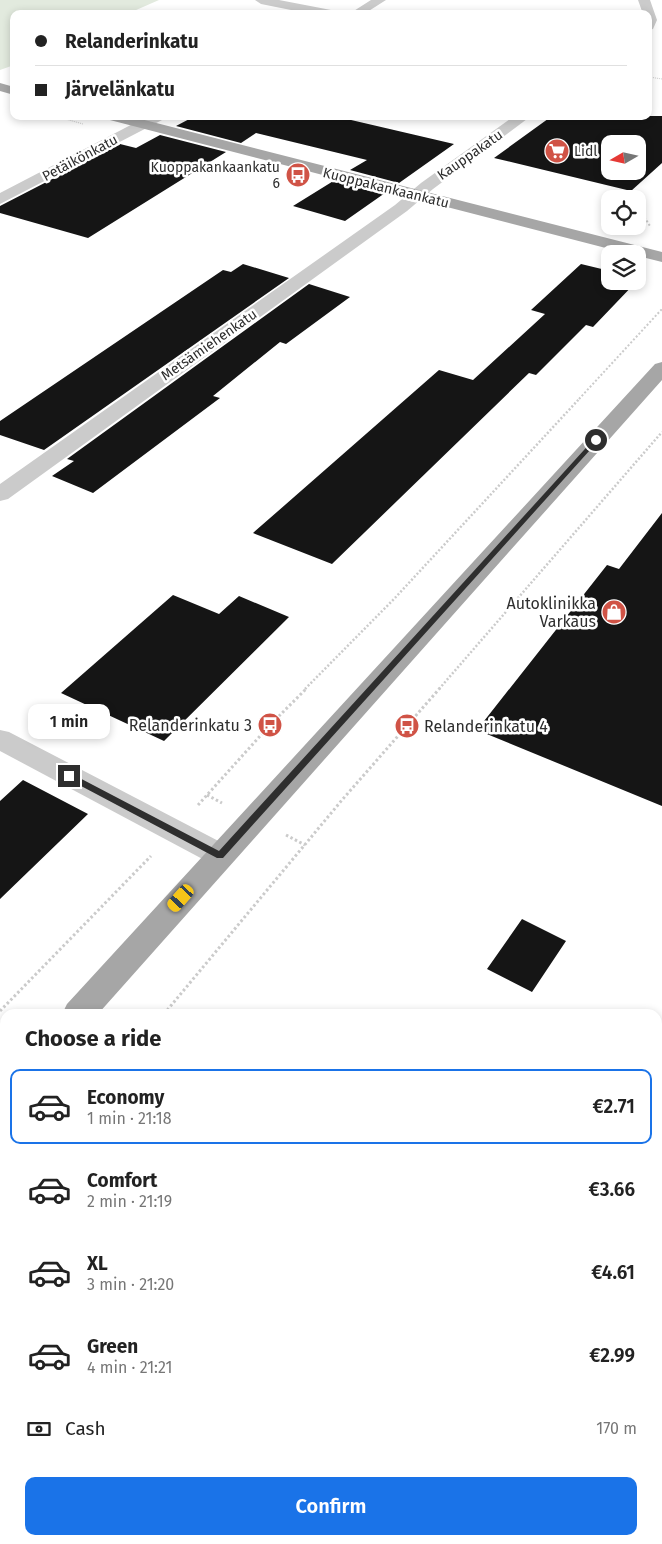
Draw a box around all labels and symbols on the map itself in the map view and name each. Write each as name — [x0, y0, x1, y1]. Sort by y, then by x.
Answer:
street label: Kauppakatu — [434, 126, 506, 184]
street label: Petäikönkatu — [39, 131, 121, 185]
north arrow — [601, 135, 646, 180]
supermarket icon: Lidl — [544, 138, 570, 164]
place label: Lidl — [574, 143, 597, 160]
place label: Kuoppakankaankatu 6 — [151, 159, 280, 192]
bus stop icon: Kuoppakankaankatu 6 — [285, 162, 311, 188]
street label: Kuoppakankaankatu — [321, 164, 451, 212]
street label: Metsämiehenkatu — [158, 306, 260, 384]
route start — [585, 429, 607, 451]
place label: Autoklinikka Varkaus — [507, 594, 596, 631]
shop icon: Autoklinikka Varkaus — [601, 599, 627, 625]
callout: 1 min — [28, 704, 110, 738]
bus stop icon: Relanderinkatu 3 — [257, 712, 283, 738]
bus stop icon: Relanderinkatu 4 — [394, 713, 420, 739]
place label: Relanderinkatu 3 — [129, 716, 252, 735]
place label: Relanderinkatu 4 — [424, 717, 548, 736]
route end — [58, 765, 80, 787]
car — [165, 882, 196, 914]

